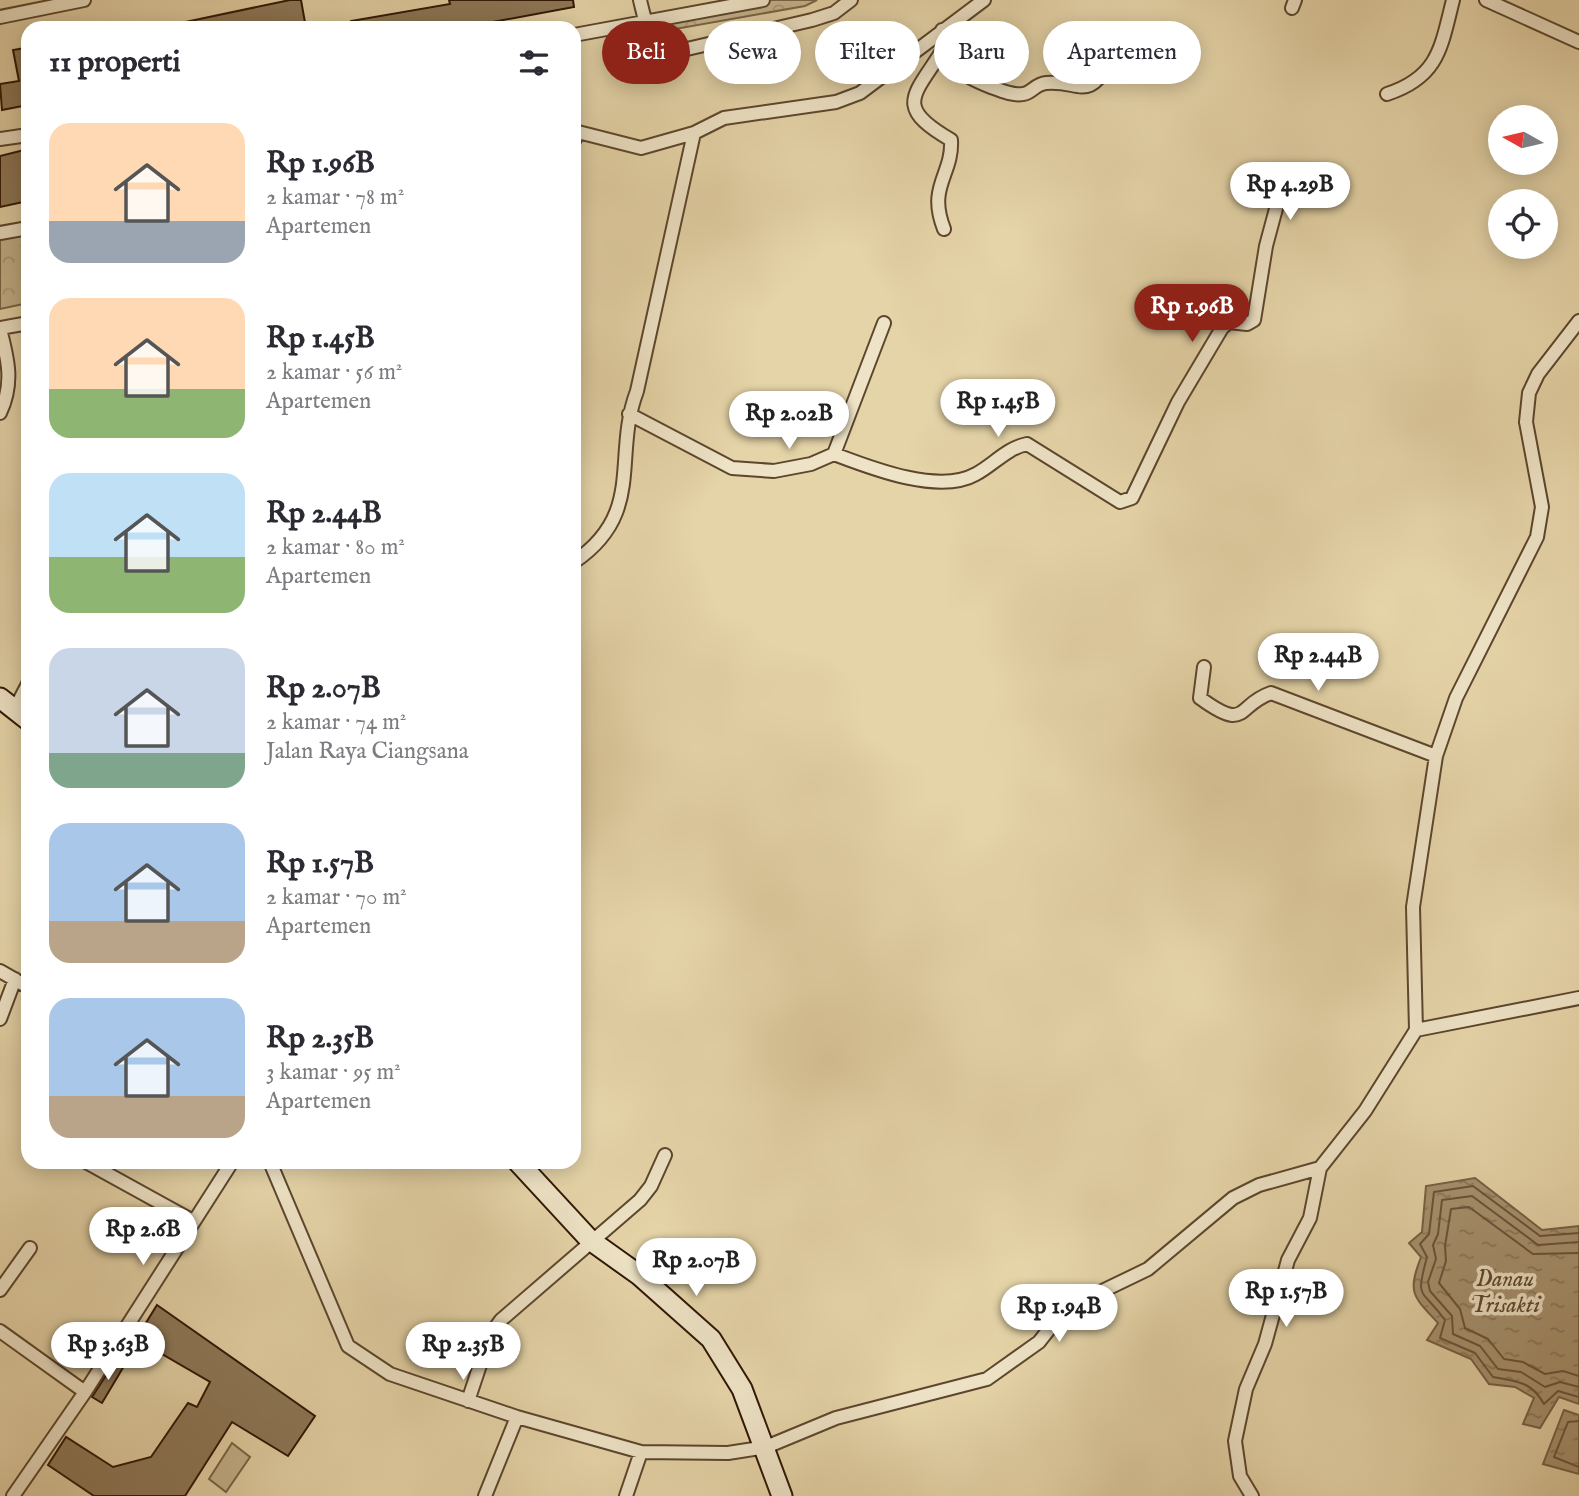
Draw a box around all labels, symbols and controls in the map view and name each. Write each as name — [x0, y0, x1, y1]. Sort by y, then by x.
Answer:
chip: Beli — [602, 21, 690, 84]
chip: Sewa — [704, 21, 801, 84]
chip: Filter — [815, 21, 920, 84]
chip: Baru — [934, 21, 1029, 84]
chip: Apartemen — [1043, 21, 1201, 84]
text: 11 properti — [49, 44, 181, 82]
icon: filters — [515, 44, 553, 82]
north arrow — [1488, 105, 1558, 175]
map controls — [1488, 105, 1558, 259]
text: Rp 1.96B — [266, 145, 375, 183]
icon: home — [105, 151, 189, 235]
pin: Rp 4.29B — [1218, 162, 1362, 222]
text: Rp 4.29B — [1246, 170, 1334, 199]
text: 2 kamar · 78 m² — [266, 183, 404, 212]
button: locate — [1488, 189, 1558, 259]
text: Apartemen — [266, 212, 371, 241]
pin: Rp 1.96B — [1120, 284, 1264, 344]
text: Rp 1.96B — [1150, 292, 1234, 321]
text: Rp 1.45B — [266, 320, 375, 358]
icon: home — [105, 326, 189, 410]
text: 2 kamar · 56 m² — [266, 358, 403, 387]
pin: Rp 1.45B — [926, 380, 1070, 439]
text: Apartemen — [266, 387, 371, 416]
text: Rp 1.45B — [956, 387, 1040, 416]
pin: Rp 2.02B — [717, 392, 861, 451]
text: Rp 2.02B — [745, 399, 833, 428]
text: Rp 2.44B — [266, 495, 381, 533]
icon: home — [105, 501, 189, 585]
text: 2 kamar · 80 m² — [266, 533, 405, 562]
text: Apartemen — [266, 562, 371, 591]
pin: Rp 2.44B — [1246, 634, 1390, 693]
text: Rp 2.44B — [1274, 641, 1362, 670]
text: Rp 2.07B — [266, 670, 381, 708]
icon: home — [105, 676, 189, 760]
text: 2 kamar · 74 m² — [266, 708, 407, 737]
text: Jalan Raya Ciangsana — [266, 737, 469, 766]
text: Rp 1.57B — [266, 845, 374, 883]
icon: home — [105, 851, 189, 935]
text: 2 kamar · 70 m² — [266, 883, 407, 912]
text: Apartemen — [266, 912, 371, 941]
text: Rp 2.35B — [266, 1020, 374, 1058]
icon: home — [105, 1026, 189, 1110]
text: 3 kamar · 95 m² — [266, 1058, 401, 1087]
text: Apartemen — [266, 1087, 371, 1116]
pin: Rp 2.6B — [78, 1208, 208, 1267]
text: Rp 2.6B — [105, 1215, 181, 1244]
pin: Rp 2.07B — [624, 1238, 768, 1298]
text: Rp 2.07B — [652, 1246, 740, 1275]
water label: Danau Trisakti — [1470, 1265, 1541, 1320]
pin: Rp 1.57B — [1214, 1270, 1358, 1329]
text: Rp 1.57B — [1245, 1277, 1327, 1306]
pin: Rp 1.94B — [987, 1284, 1131, 1344]
text: Rp 1.94B — [1017, 1292, 1101, 1321]
pin: Rp 3.63B — [36, 1322, 180, 1382]
pin: Rp 2.35B — [391, 1322, 535, 1382]
text: Rp 3.63B — [67, 1330, 149, 1359]
text: Rp 2.35B — [422, 1330, 504, 1359]

